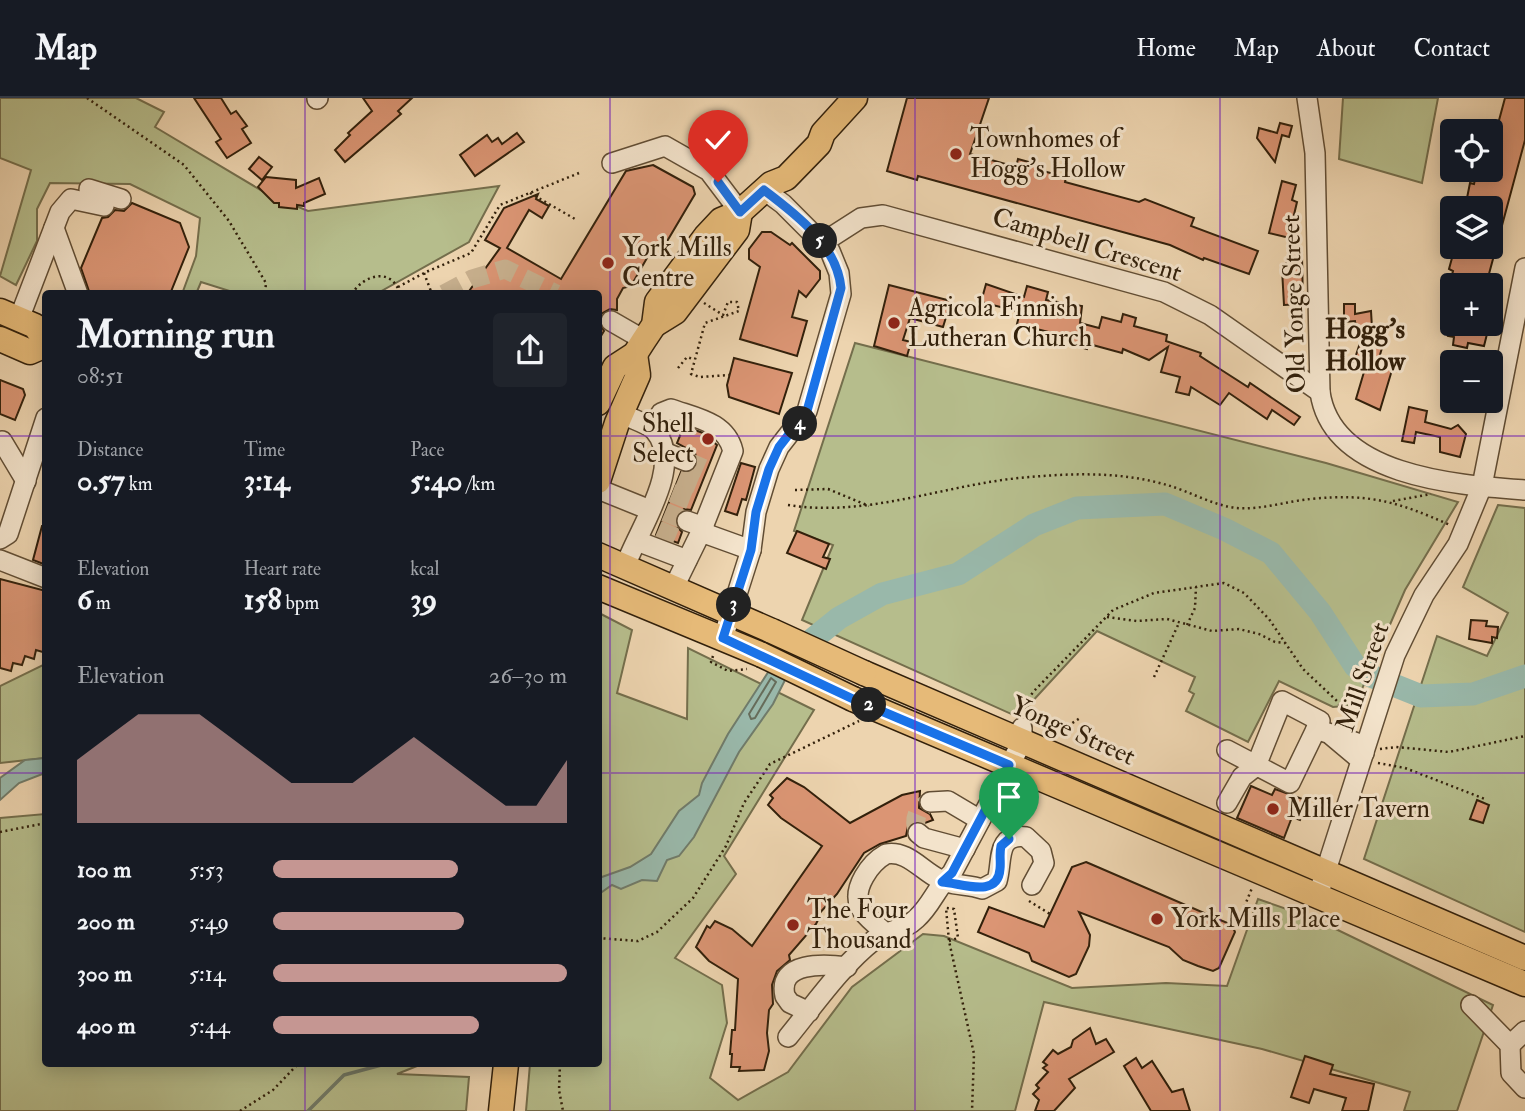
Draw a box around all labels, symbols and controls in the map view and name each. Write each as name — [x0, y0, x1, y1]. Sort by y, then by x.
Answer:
text: Map — [35, 28, 97, 69]
text: Home — [1136, 33, 1196, 64]
text: Map — [1234, 33, 1279, 64]
text: About — [1317, 33, 1376, 64]
text: Contact — [1414, 33, 1490, 64]
pin — [688, 110, 748, 182]
map controls — [1440, 119, 1503, 413]
button: locate — [1440, 119, 1503, 182]
icon: check — [699, 121, 737, 159]
place label: Townhomes of Hogg's Hollow — [970, 123, 1126, 185]
marker: Townhomes of Hogg's Hollow — [948, 146, 964, 162]
button: layers — [1440, 196, 1503, 259]
street label: Campbell Crescent — [988, 201, 1186, 290]
street label: Old Yonge Street — [1275, 214, 1313, 394]
pin: 5 — [802, 223, 838, 258]
text: 5 — [815, 228, 824, 252]
place label: York Mills Centre — [622, 232, 732, 294]
marker: York Mills Centre — [600, 255, 616, 271]
button: + — [1440, 273, 1503, 336]
place label: Agricola Finnish Lutheran Church — [907, 292, 1092, 354]
text: Morning run — [77, 311, 275, 359]
district label: Hogg's Hollow — [1325, 312, 1407, 379]
button: share — [493, 313, 567, 387]
marker: Agricola Finnish Lutheran Church — [886, 315, 902, 331]
button: − — [1440, 350, 1503, 413]
text: 08:51 — [77, 361, 124, 390]
pin: 4 — [782, 406, 818, 442]
place label: Shell Select — [632, 408, 694, 470]
text: 4 — [794, 411, 805, 435]
marker: Shell Select — [700, 431, 716, 447]
text: Distance — [77, 438, 143, 462]
text: Time — [244, 438, 285, 462]
text: Pace — [410, 438, 444, 462]
text: 0.57 — [77, 462, 125, 499]
text: 3:14 — [244, 462, 289, 499]
text: 5:40 — [410, 462, 463, 499]
text: km — [125, 472, 152, 496]
text: /km — [463, 472, 495, 496]
text: Elevation — [77, 557, 149, 581]
text: Heart rate — [244, 557, 321, 581]
text: kcal — [410, 557, 439, 581]
text: 6 — [77, 581, 92, 618]
text: 158 — [244, 581, 282, 618]
text: 39 — [410, 581, 437, 618]
pin: 3 — [716, 588, 752, 622]
text: m — [92, 591, 111, 615]
text: bpm — [282, 591, 319, 615]
text: 3 — [730, 592, 737, 616]
street label: Mill Street — [1329, 618, 1397, 736]
text: Elevation — [77, 661, 165, 690]
text: 26–30 m — [489, 661, 567, 690]
pin: 2 — [852, 688, 886, 722]
street label: Yonge Street — [1006, 689, 1140, 773]
text: 2 — [864, 692, 873, 716]
pin — [979, 767, 1039, 839]
icon: arrive — [990, 778, 1028, 816]
place label: Miller Tavern — [1287, 793, 1430, 825]
marker: Miller Tavern — [1265, 801, 1281, 817]
text: 100 m — [77, 855, 131, 884]
text: 5:53 — [189, 855, 224, 884]
place label: The Four Thousand — [807, 894, 912, 956]
place label: York Mills Place — [1171, 903, 1340, 935]
text: 200 m — [77, 907, 135, 936]
text: 5:49 — [189, 907, 229, 936]
marker: York Mills Place — [1149, 911, 1165, 927]
marker: The Four Thousand — [785, 917, 801, 933]
text: 300 m — [77, 959, 132, 988]
text: 5:14 — [189, 959, 225, 988]
text: 400 m — [77, 1011, 136, 1040]
text: 5:44 — [189, 1011, 230, 1040]

